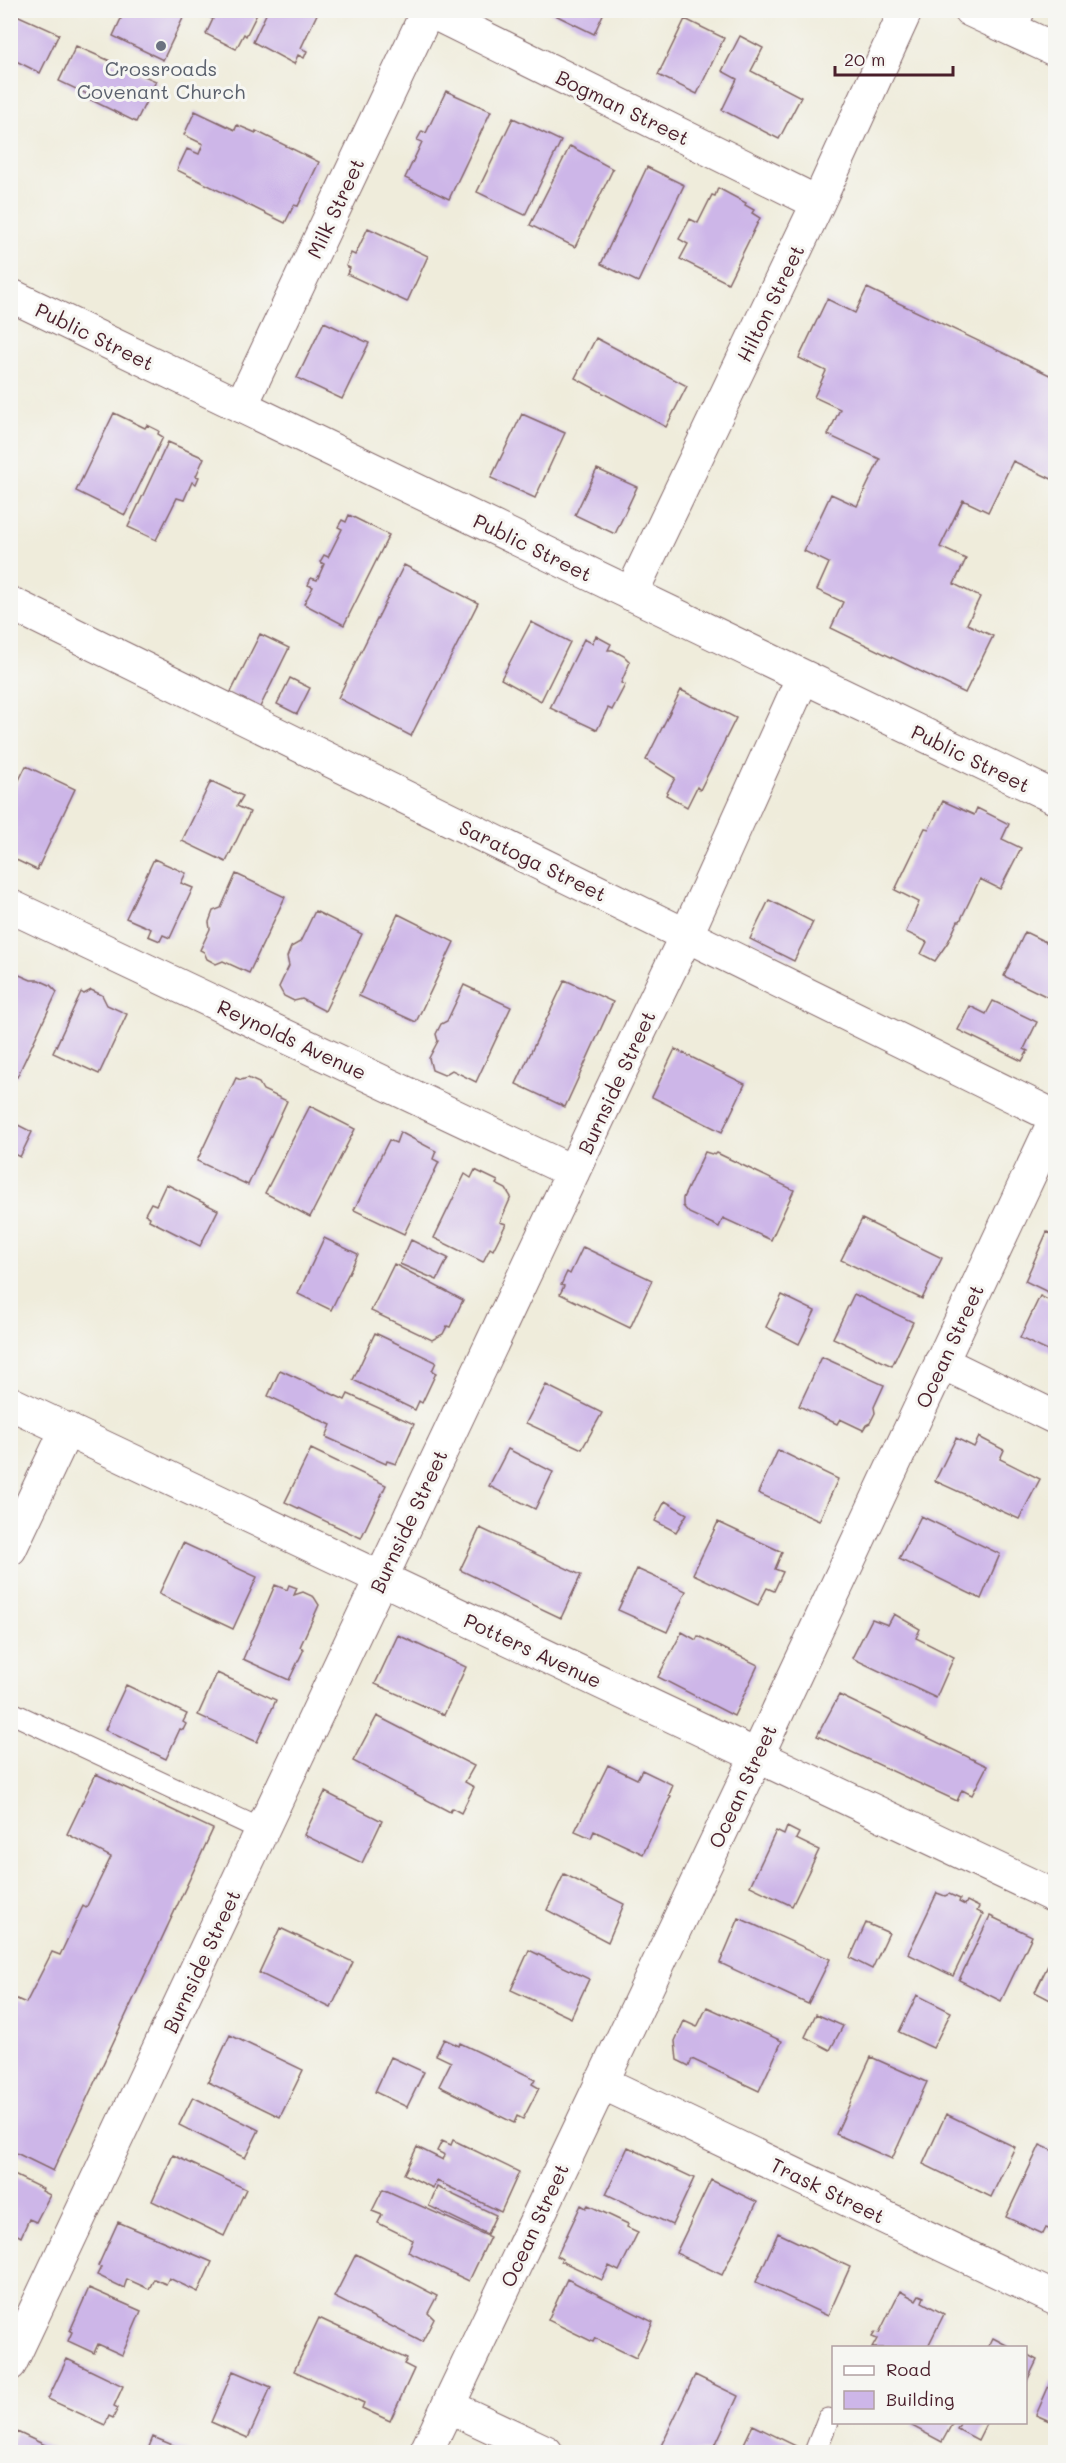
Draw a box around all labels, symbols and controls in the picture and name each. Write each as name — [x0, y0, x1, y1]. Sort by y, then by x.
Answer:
marker: Crossroads Covenant Church — [154, 39, 168, 53]
scale bar — [835, 39, 954, 77]
text: 20 m — [844, 47, 885, 71]
place label: Crossroads Covenant Church — [77, 55, 245, 104]
street label: Bogman Street — [552, 63, 694, 151]
street label: Milk Street — [300, 154, 370, 262]
street label: Hilton Street — [730, 240, 810, 366]
street label: Public Street — [31, 296, 159, 376]
street label: Public Street — [469, 507, 597, 587]
street label: Public Street — [907, 718, 1035, 798]
street label: Saratoga Street — [455, 813, 611, 907]
street label: Reynolds Avenue — [213, 993, 371, 1085]
street label: Burnside Street — [571, 1006, 661, 1158]
street label: Ocean Street — [909, 1280, 989, 1412]
street label: Burnside Street — [363, 1445, 453, 1597]
street label: Potters Avenue — [460, 1607, 606, 1693]
street label: Ocean Street — [702, 1720, 782, 1852]
street label: Burnside Street — [156, 1885, 246, 2037]
street label: Trask Street — [767, 2151, 889, 2229]
street label: Ocean Street — [494, 2159, 574, 2291]
legend — [832, 2346, 1027, 2424]
text: Road — [886, 2357, 931, 2381]
text: Building — [886, 2387, 954, 2411]

